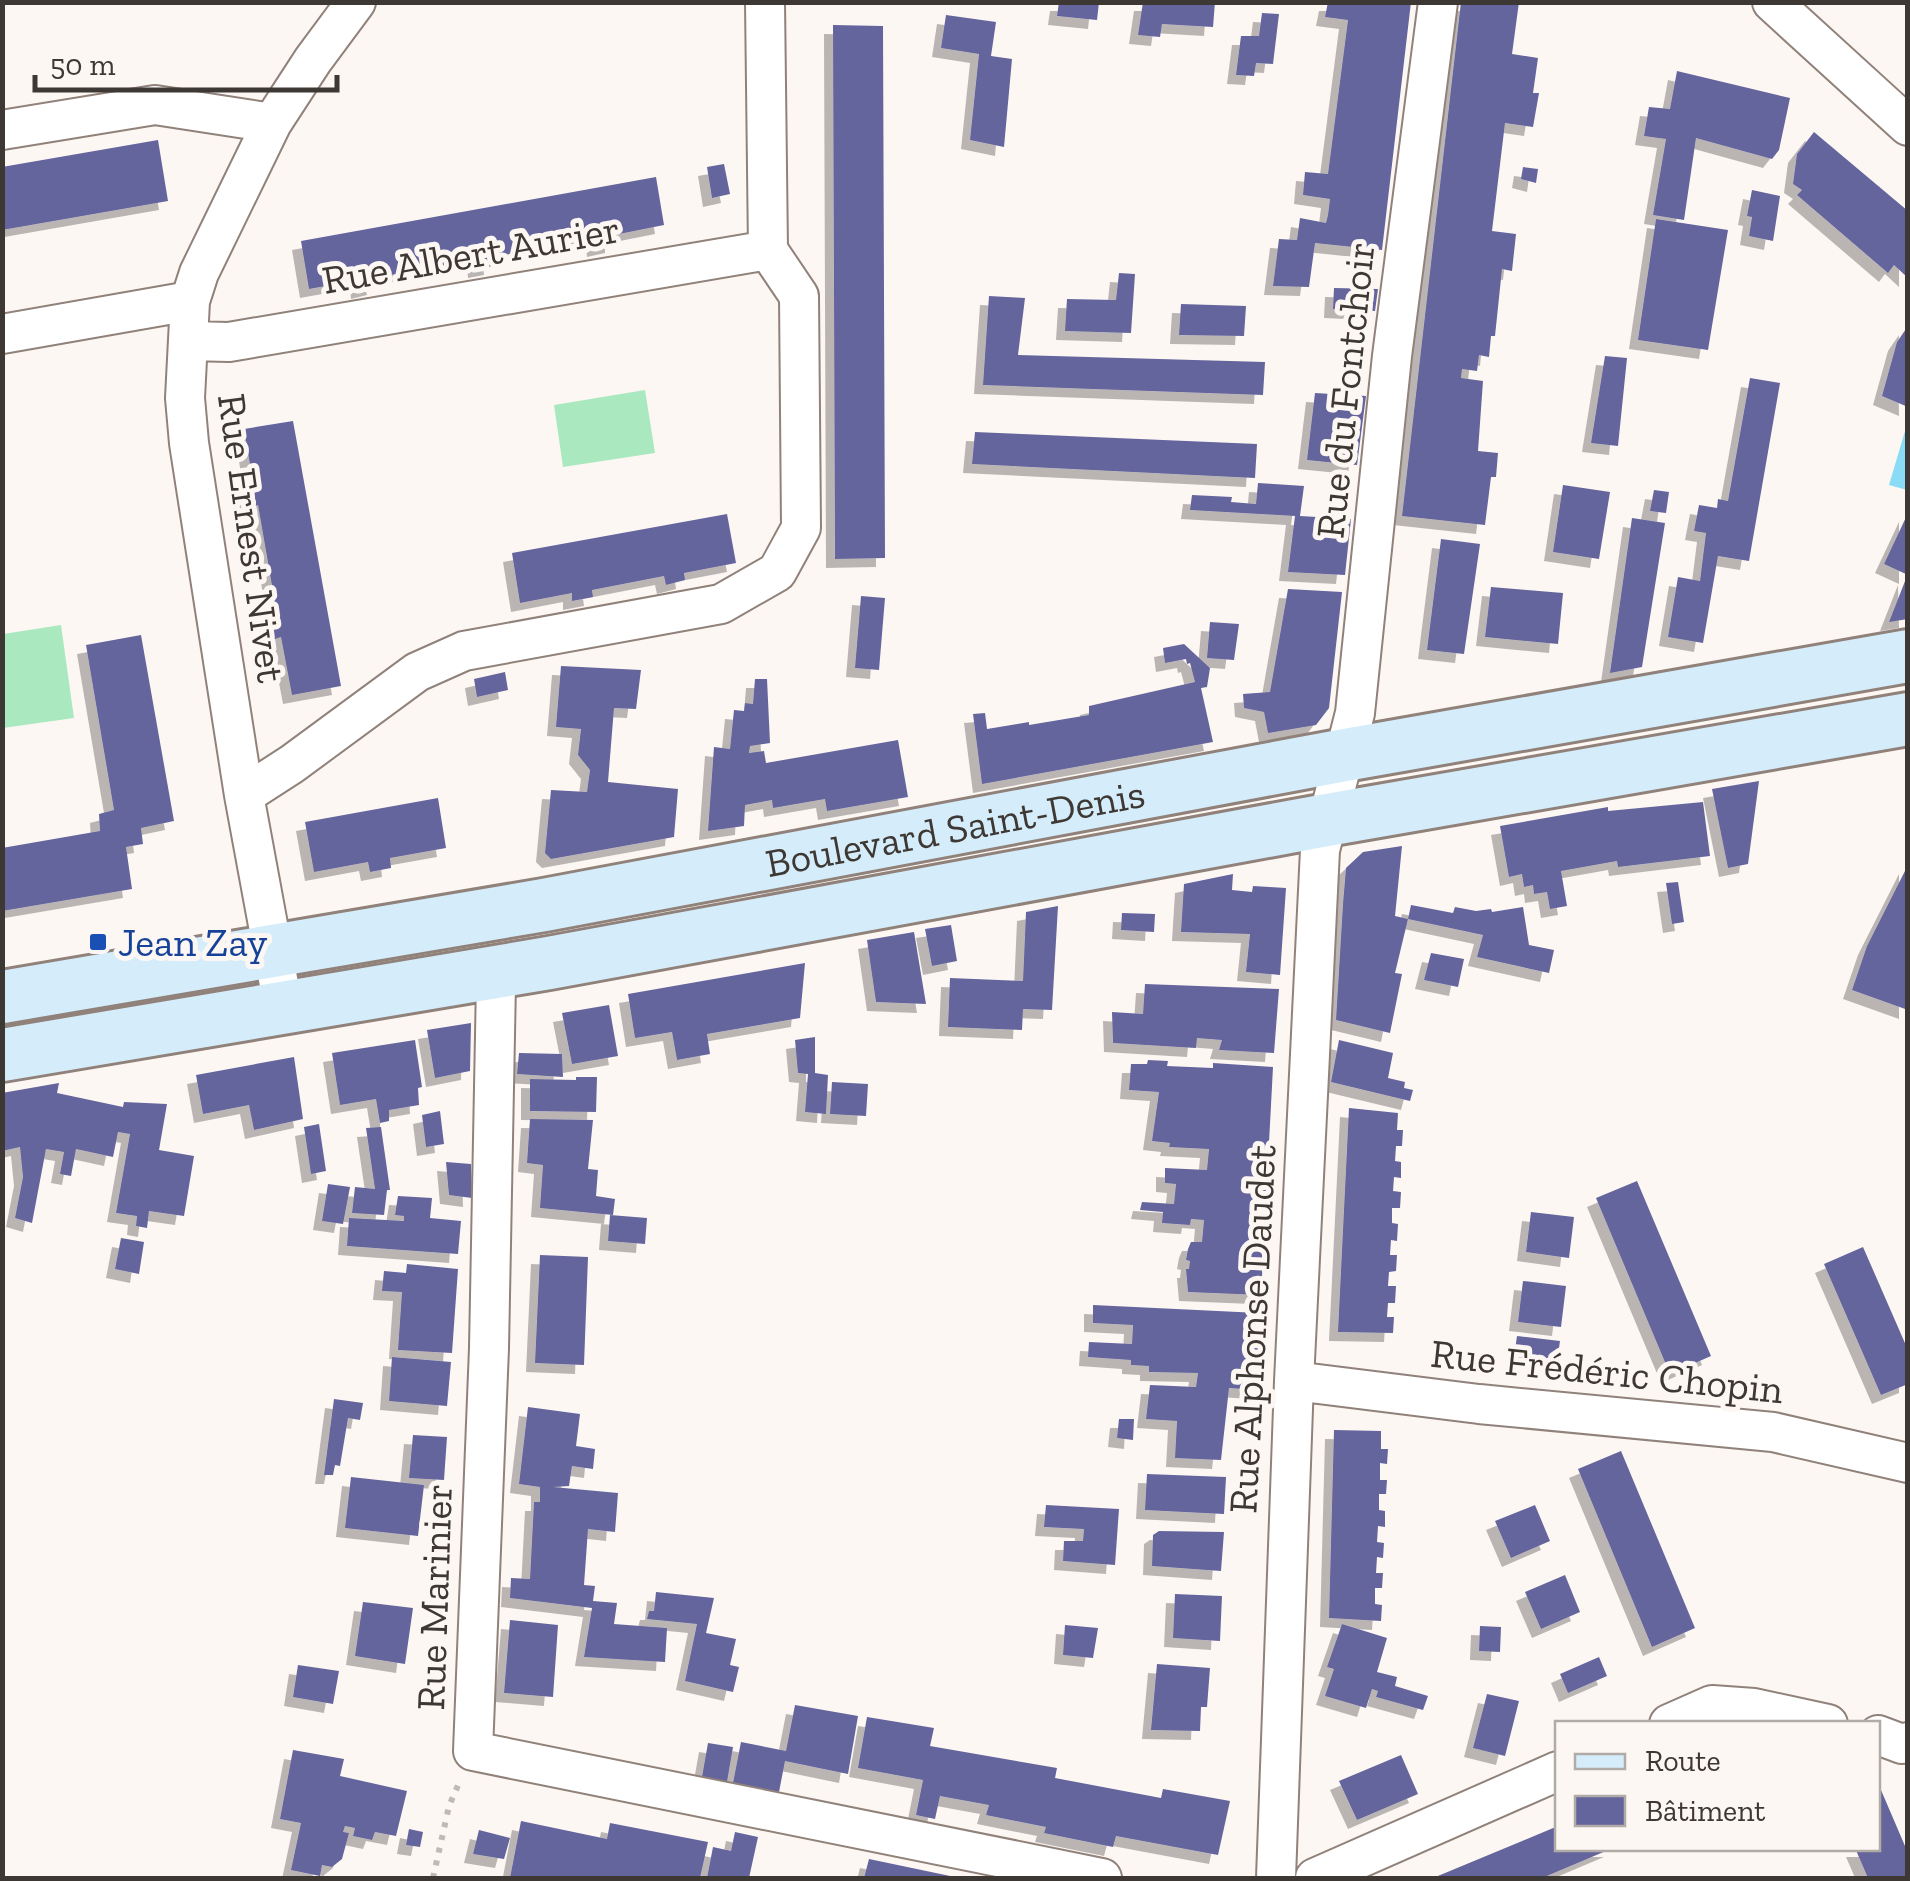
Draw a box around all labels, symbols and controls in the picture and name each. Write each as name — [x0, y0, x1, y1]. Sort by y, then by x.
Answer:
scale bar — [35, 30, 338, 92]
text: 50 m — [50, 47, 115, 83]
street label: Rue Albert Aurier — [318, 204, 624, 304]
street label: Rue du Fontchoir — [1306, 239, 1384, 541]
street label: Rue Ernest Nivet — [208, 390, 296, 686]
street label: Boulevard Saint-Denis — [762, 769, 1149, 887]
place label: Jean Zay — [118, 918, 268, 966]
marker: Jean Zay — [87, 931, 109, 953]
street label: Rue Alphonse Daudet — [1218, 1143, 1286, 1514]
street label: Rue Frédéric Chopin — [1428, 1329, 1786, 1413]
street label: Rue Marinier — [406, 1483, 462, 1711]
legend — [1555, 1721, 1880, 1851]
text: Route — [1645, 1743, 1721, 1779]
text: Bâtiment — [1645, 1793, 1765, 1829]

